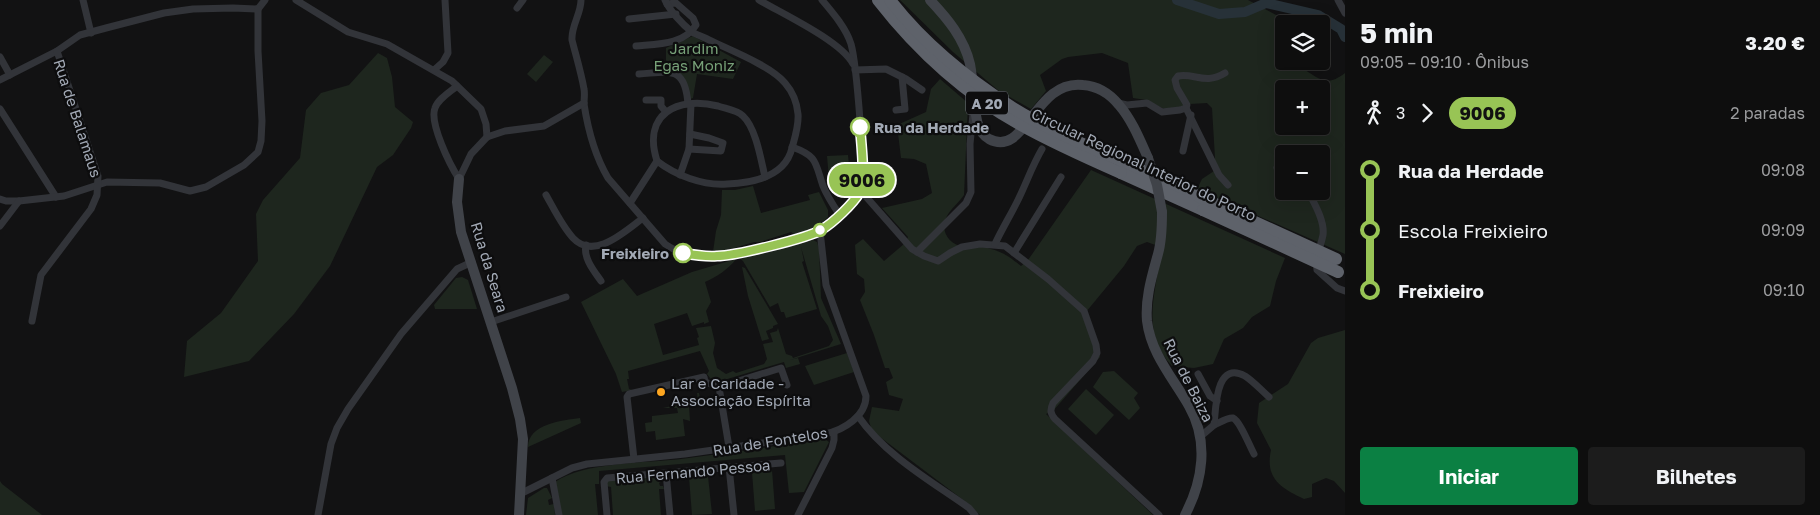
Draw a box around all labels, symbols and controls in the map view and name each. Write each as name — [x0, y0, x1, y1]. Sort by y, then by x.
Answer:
map controls — [1275, 15, 1330, 200]
button: layers — [1275, 15, 1330, 70]
text: 5 min — [1360, 16, 1433, 49]
text: 3.20 € — [1745, 31, 1805, 54]
park label: Jardim Egas Moniz — [653, 39, 735, 74]
text: 09:05 – 09:10 · Ônibus — [1360, 52, 1529, 72]
street label: Rua de Balamaus — [50, 57, 106, 180]
button: + — [1275, 80, 1330, 135]
road number: A 20 — [966, 92, 1008, 115]
icon: walk — [1360, 99, 1388, 127]
icon: forward — [1413, 99, 1441, 127]
text: 9006 — [1459, 102, 1506, 124]
text: 3 — [1396, 103, 1405, 123]
text: 2 paradas — [1730, 103, 1805, 123]
street label: Circular Regional Interior do Porto — [1029, 104, 1259, 224]
marker: Rua da Herdade — [850, 117, 870, 137]
place label: Rua da Herdade — [874, 118, 989, 136]
button: − — [1275, 145, 1330, 200]
text: Rua da Herdade — [1398, 159, 1544, 182]
text: 09:08 — [1761, 160, 1805, 180]
line badge: 9006 — [827, 164, 897, 196]
text: 9006 — [839, 169, 885, 191]
text: Escola Freixieiro — [1398, 219, 1548, 242]
street label: Rua da Seara — [468, 220, 512, 314]
text: 09:09 — [1761, 220, 1805, 240]
unlabelled marker — [813, 223, 827, 237]
marker: Freixieiro — [673, 243, 693, 263]
place label: Freixieiro — [601, 244, 669, 262]
text: Freixieiro — [1398, 279, 1484, 302]
text: 09:10 — [1763, 280, 1805, 300]
street label: Rua de Baiza — [1160, 335, 1218, 425]
place label: Lar e Caridade - Associação Espírita — [671, 374, 811, 409]
marker: Lar e Caridade - Associação Espírita — [655, 386, 667, 398]
street label: Rua de Fontelos — [711, 423, 829, 459]
button: Iniciar — [1360, 447, 1578, 505]
button: Bilhetes — [1588, 447, 1805, 505]
street label: Rua Fernando Pessoa — [615, 455, 771, 487]

